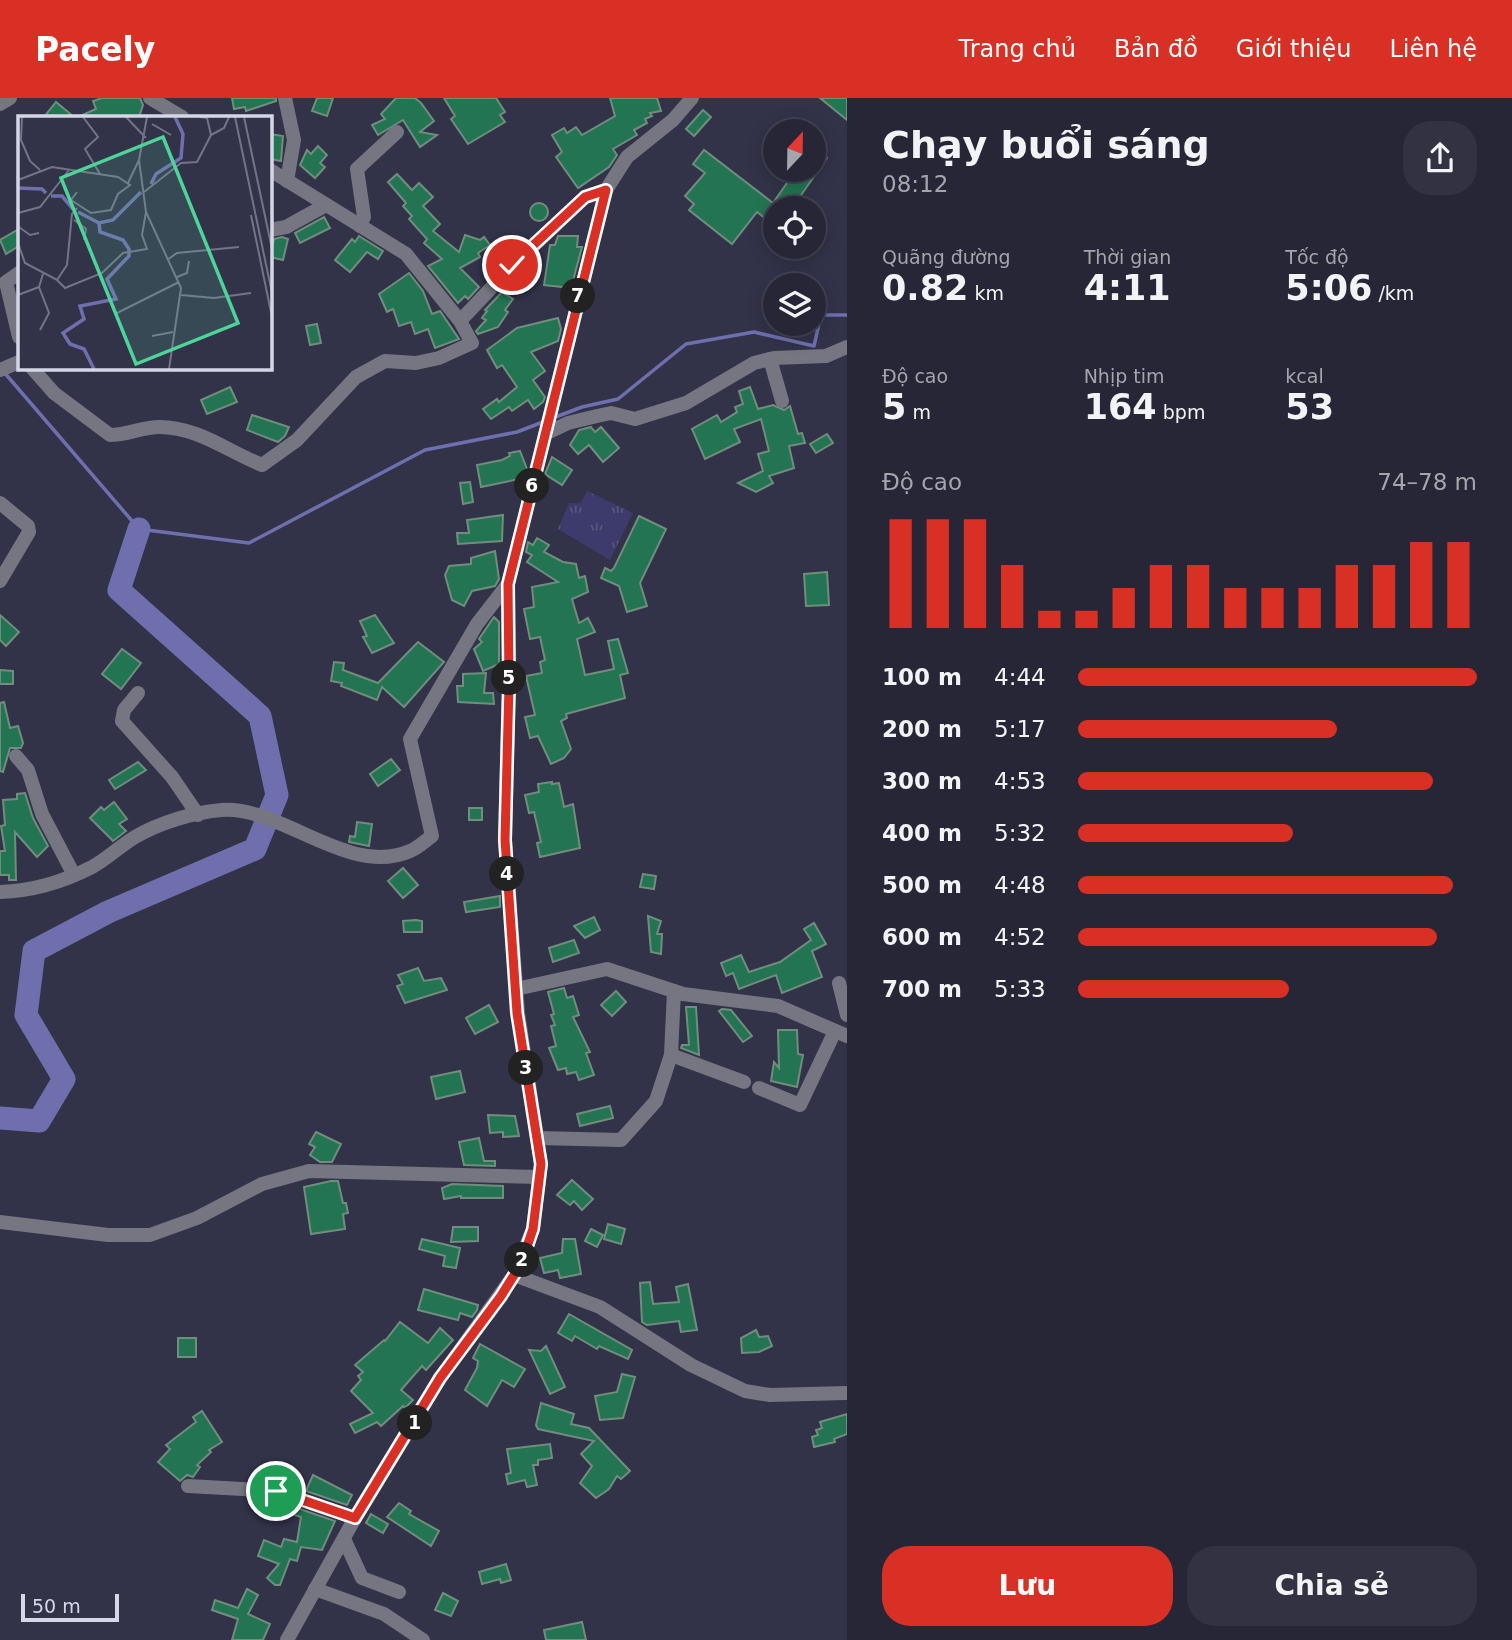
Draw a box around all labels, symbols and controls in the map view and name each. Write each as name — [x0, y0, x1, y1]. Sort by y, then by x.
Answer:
text: Pacely — [35, 30, 155, 69]
text: Trang chủ — [959, 35, 1076, 63]
text: Bản đồ — [1114, 35, 1198, 63]
text: Giới thiệu — [1236, 35, 1351, 63]
text: Liên hệ — [1389, 35, 1477, 63]
inset map — [18, 116, 271, 369]
north arrow — [763, 119, 826, 182]
map controls — [763, 119, 826, 336]
button: share — [1403, 121, 1477, 195]
text: Chạy buổi sáng — [882, 123, 1210, 167]
text: 08:12 — [882, 171, 948, 197]
button: locate — [763, 196, 826, 259]
pin — [482, 235, 542, 295]
icon: check — [493, 246, 531, 284]
text: Quãng đường — [882, 246, 1011, 268]
text: Thời gian — [1084, 246, 1171, 268]
text: Tốc độ — [1285, 246, 1349, 268]
text: 0.82 — [882, 268, 968, 308]
text: 4:11 — [1084, 268, 1171, 308]
text: 5:06 — [1285, 268, 1372, 308]
button: layers — [763, 273, 826, 336]
pin: 7 — [560, 278, 596, 314]
text: km — [968, 282, 1004, 304]
text: /km — [1372, 282, 1414, 304]
text: 7 — [571, 284, 584, 306]
text: Độ cao — [882, 365, 948, 387]
text: Nhịp tim — [1084, 365, 1165, 387]
text: kcal — [1285, 365, 1324, 387]
text: 5 — [882, 387, 906, 427]
text: 164 — [1084, 387, 1157, 427]
text: 53 — [1285, 387, 1334, 427]
text: m — [906, 401, 931, 423]
text: bpm — [1157, 401, 1205, 423]
pin: 6 — [514, 468, 550, 504]
text: Độ cao — [882, 469, 962, 495]
text: 74–78 m — [1377, 469, 1477, 495]
text: 6 — [525, 474, 538, 496]
pin: 5 — [491, 660, 526, 696]
text: 100 m — [882, 664, 962, 690]
text: 4:44 — [994, 664, 1046, 690]
text: 5 — [502, 666, 515, 688]
text: 200 m — [882, 716, 962, 742]
text: 5:17 — [994, 716, 1046, 742]
text: 300 m — [882, 768, 962, 794]
text: 4:53 — [994, 768, 1046, 794]
text: 400 m — [882, 820, 962, 846]
text: 5:32 — [994, 820, 1046, 846]
pin: 4 — [490, 856, 524, 892]
text: 4 — [500, 862, 513, 884]
text: 500 m — [882, 872, 962, 898]
text: 4:48 — [994, 872, 1046, 898]
text: 600 m — [882, 924, 962, 950]
text: 4:52 — [994, 924, 1046, 950]
text: 700 m — [882, 976, 962, 1002]
text: 5:33 — [994, 976, 1046, 1002]
pin: 3 — [508, 1051, 544, 1086]
text: 3 — [519, 1056, 532, 1078]
pin: 2 — [504, 1242, 540, 1278]
text: 2 — [515, 1248, 528, 1270]
pin: 1 — [398, 1406, 432, 1440]
text: 1 — [408, 1411, 421, 1433]
pin — [246, 1461, 306, 1521]
icon: arrive — [257, 1472, 295, 1510]
button: Lưu — [882, 1546, 1173, 1626]
button: Chia sẻ — [1187, 1546, 1477, 1626]
scale bar — [21, 1591, 119, 1623]
text: 50 m — [32, 1595, 81, 1617]

